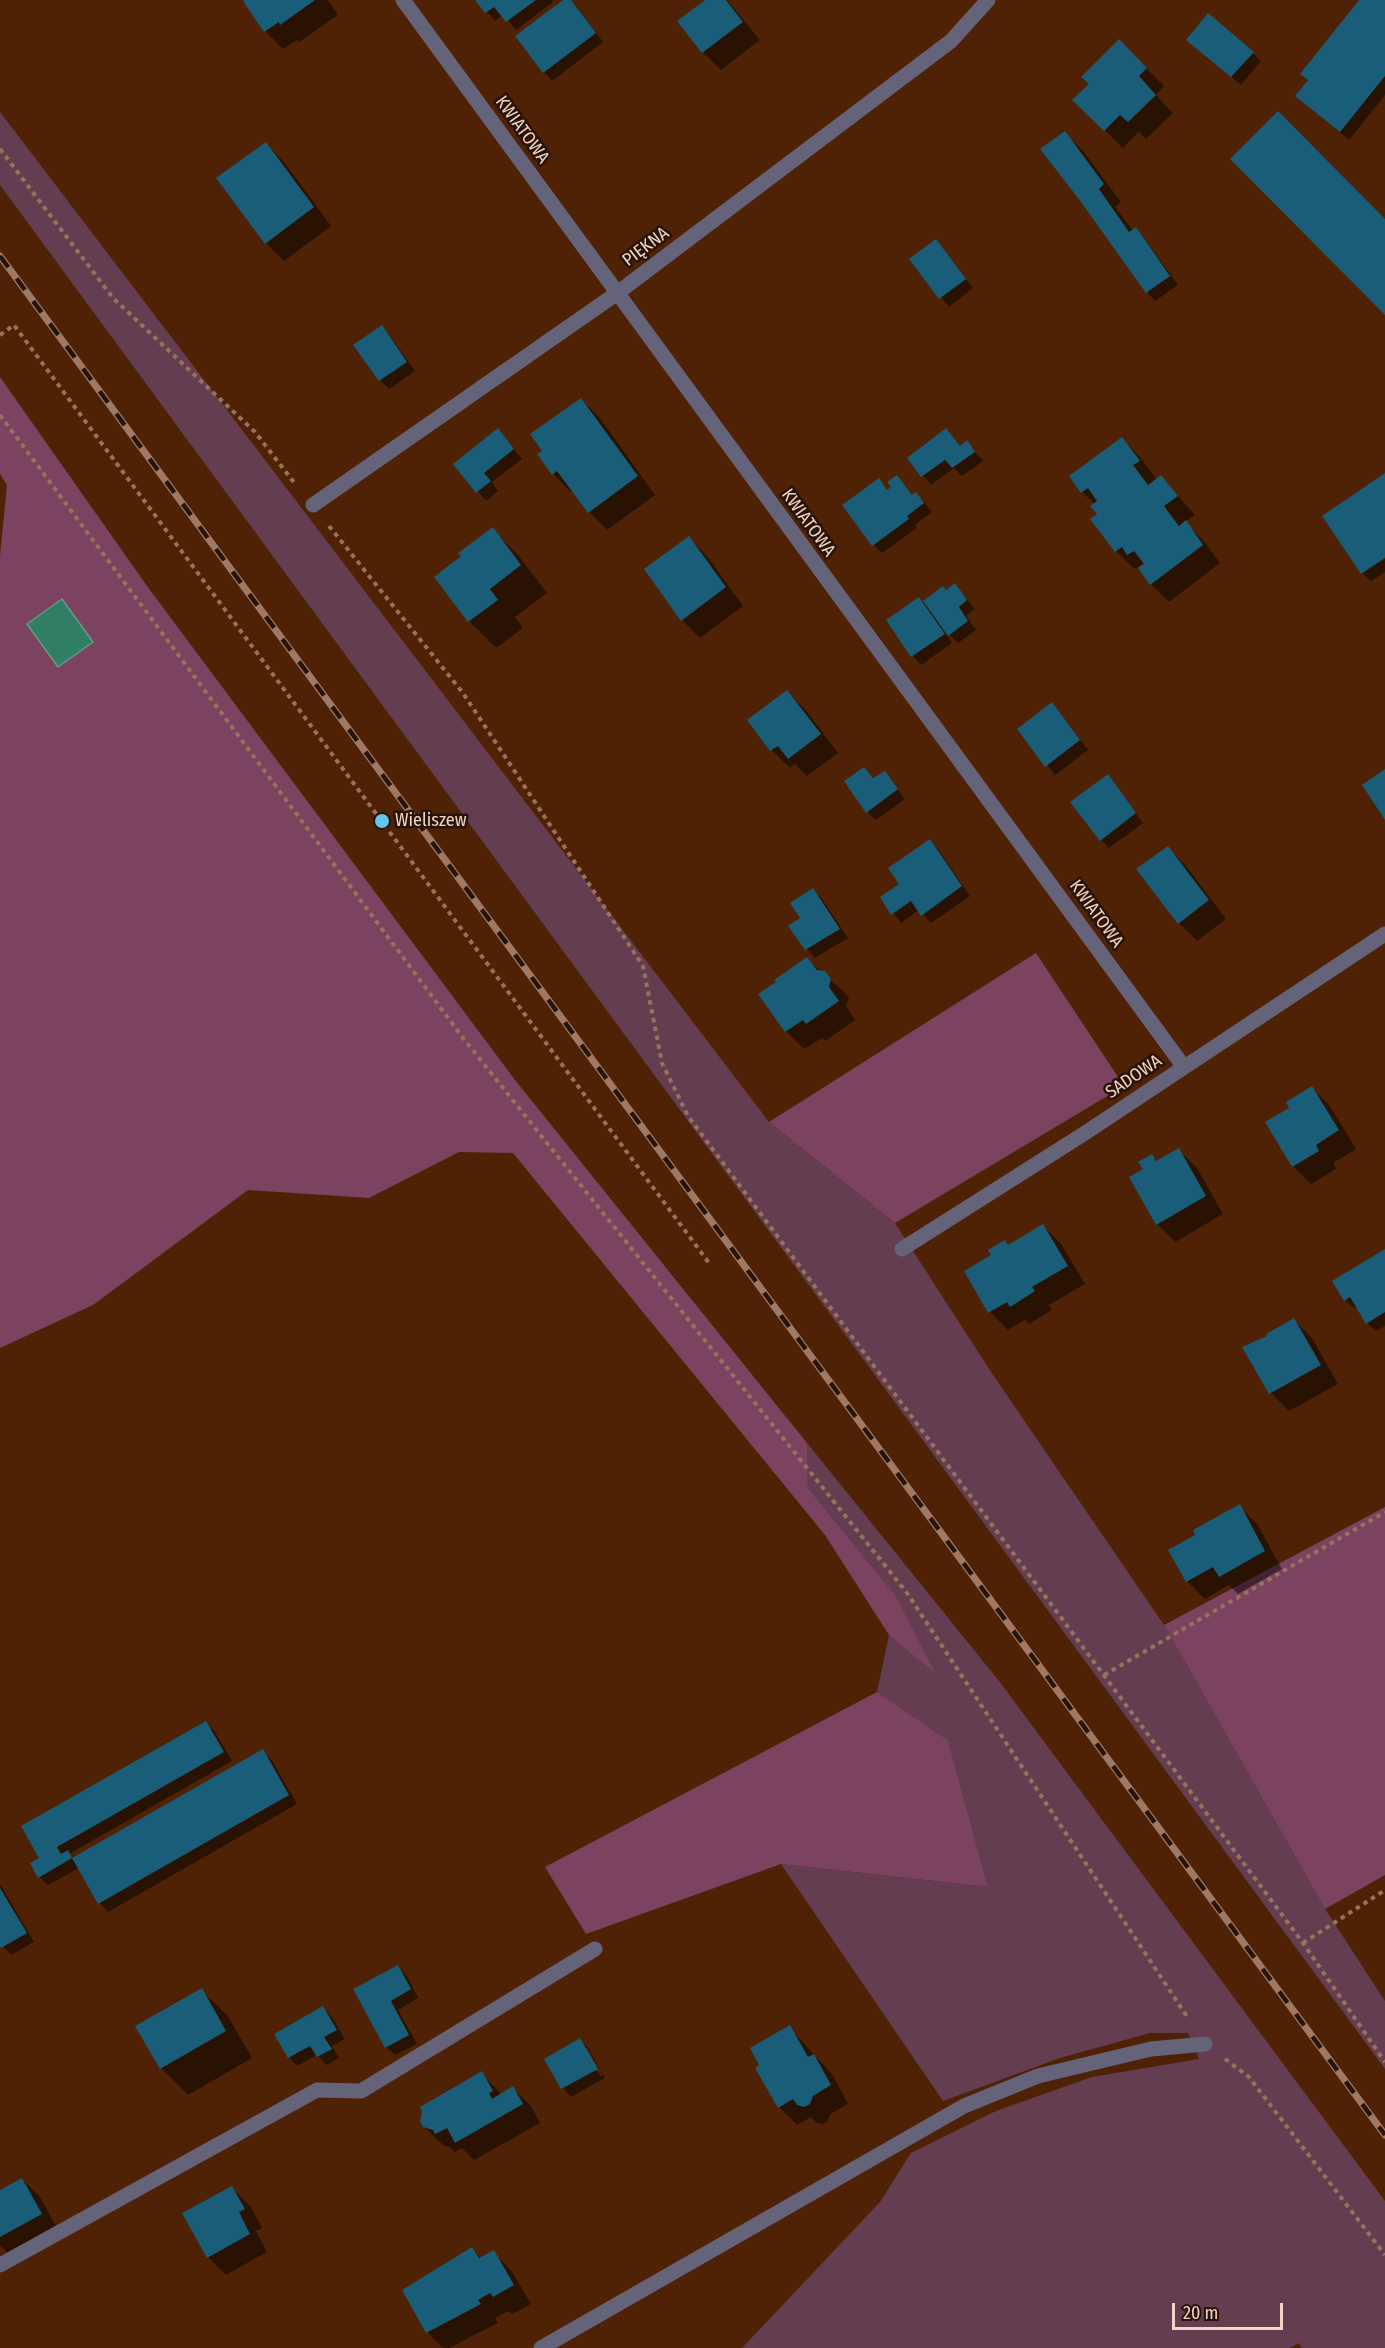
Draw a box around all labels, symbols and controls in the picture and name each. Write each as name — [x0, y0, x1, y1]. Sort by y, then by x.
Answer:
street label: KWIATOWA — [490, 92, 554, 168]
street label: PIĘKNA — [619, 223, 673, 271]
street label: KWIATOWA — [776, 485, 840, 561]
place label: Wieliszew — [395, 810, 467, 832]
marker: Wieliszew — [373, 812, 391, 830]
street label: KWIATOWA — [1064, 876, 1128, 952]
street label: SADOWA — [1102, 1050, 1166, 1104]
scale bar — [1175, 2291, 1286, 2329]
text: 20 m — [1183, 2302, 1218, 2324]

